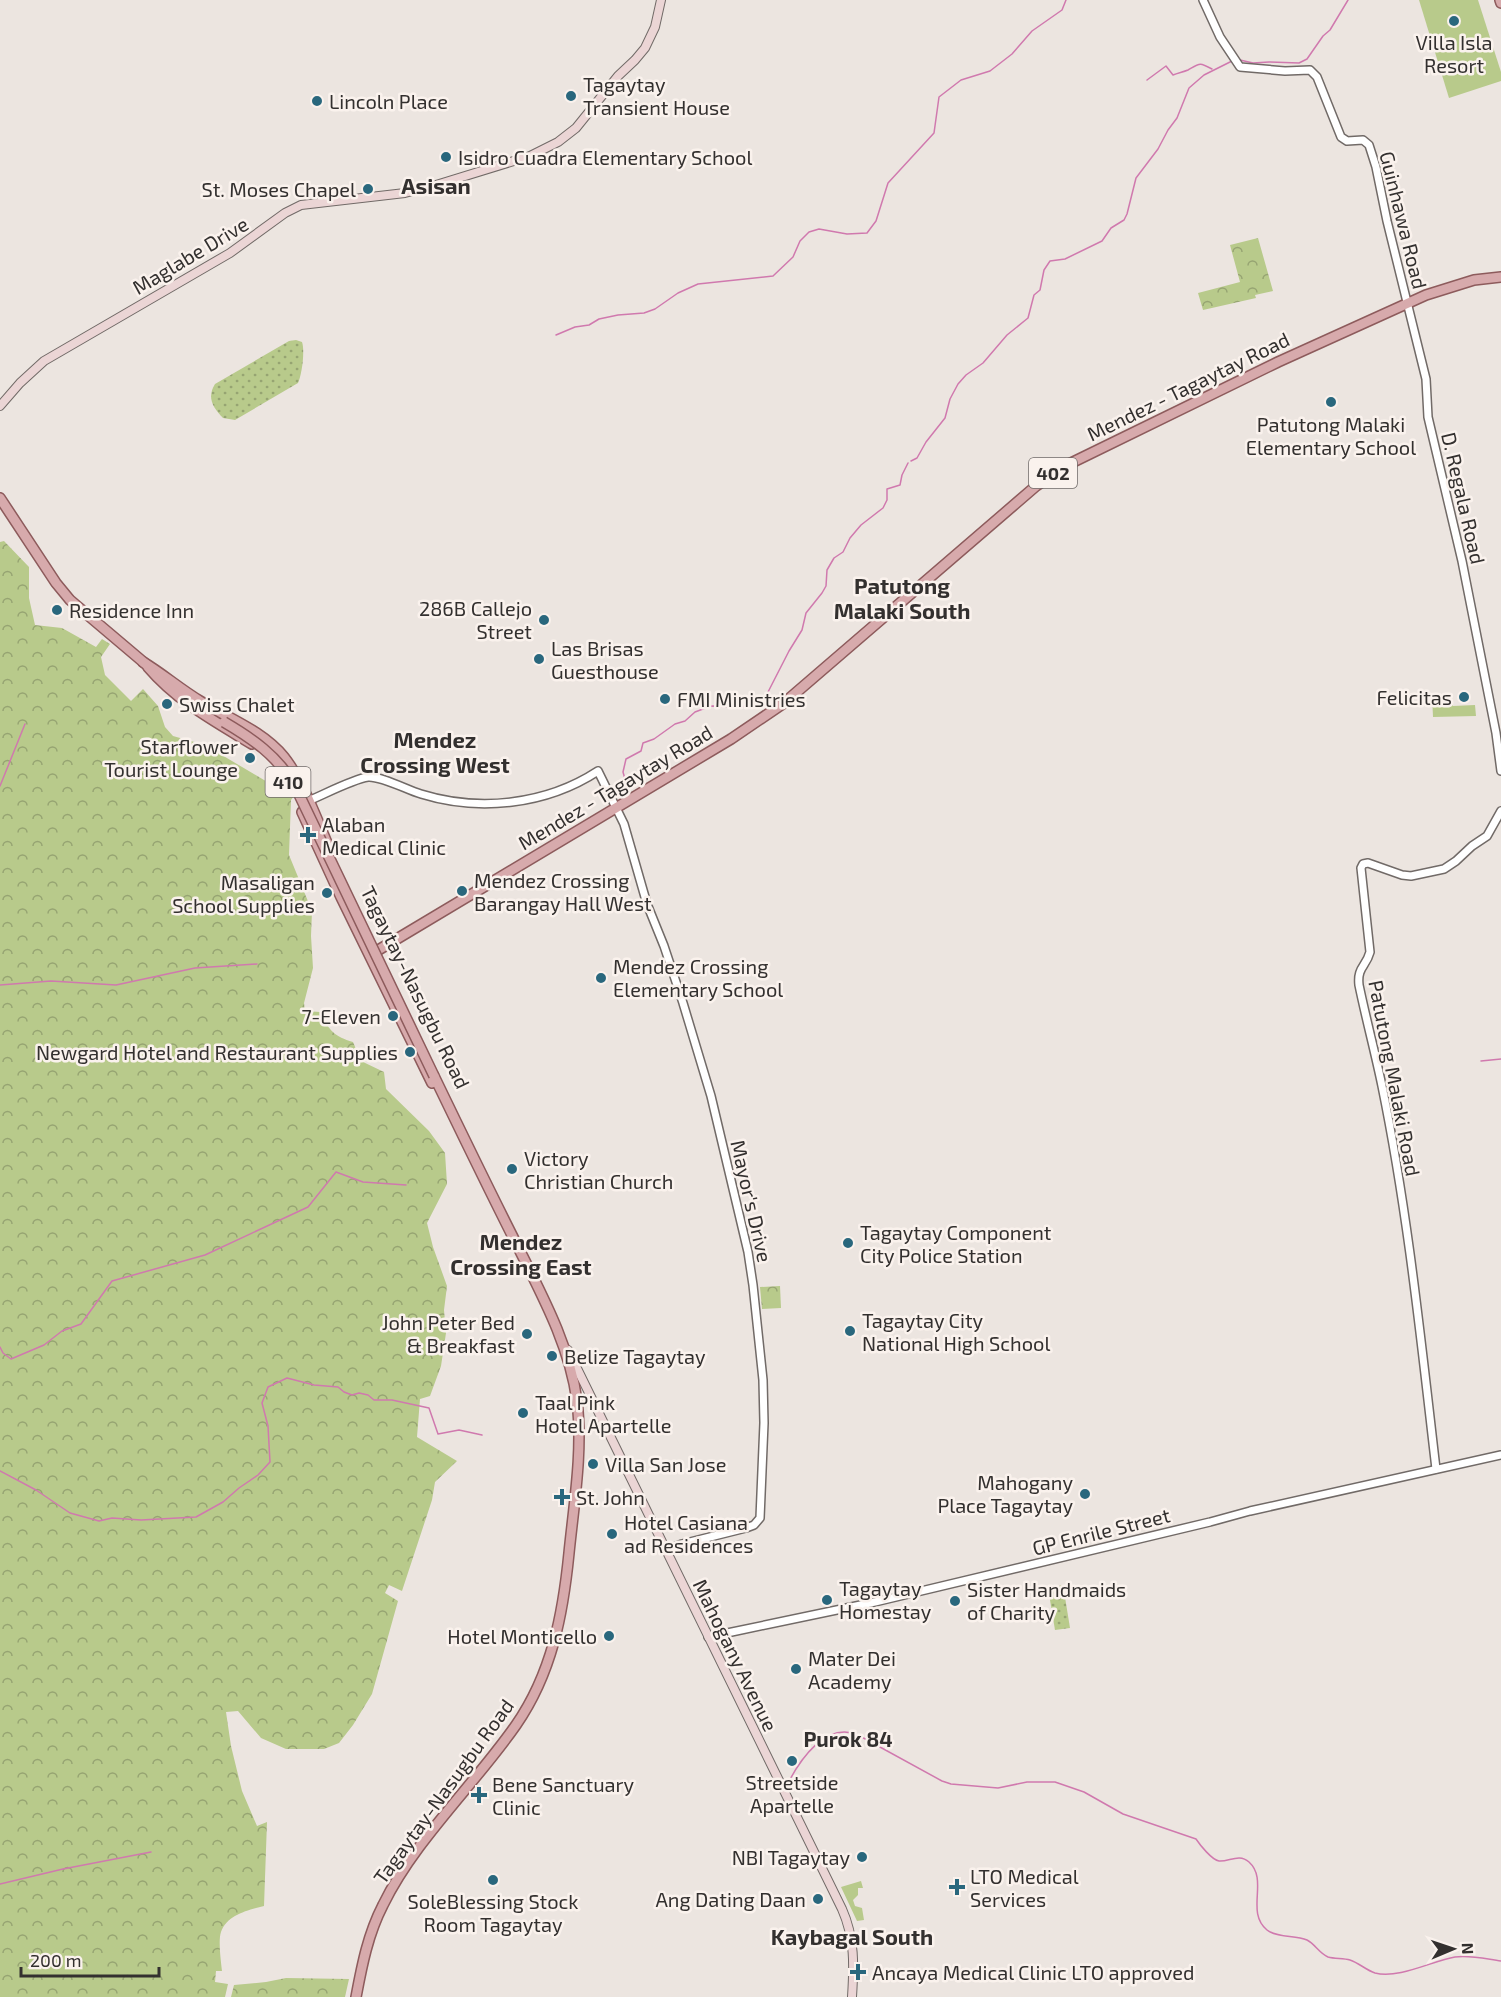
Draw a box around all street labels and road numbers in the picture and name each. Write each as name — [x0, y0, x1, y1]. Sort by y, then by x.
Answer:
street label: Guinhawa Road — [1375, 149, 1433, 291]
street label: Maglabe Drive — [128, 211, 252, 299]
street label: Mendez - Tagaytay Road — [1083, 326, 1293, 446]
street label: D. Regala Road — [1437, 430, 1491, 566]
road number: 402 — [1029, 458, 1077, 488]
street label: Mendez - Tagaytay Road — [514, 719, 716, 855]
road number: 410 — [266, 767, 310, 797]
street label: Tagaytay-Nasugbu Road — [356, 882, 476, 1092]
street label: Patutong Malaki Road — [1364, 978, 1426, 1178]
street label: Mayor's Drive — [726, 1138, 778, 1264]
street label: GP Enrile Street — [1030, 1502, 1173, 1560]
street label: Mahogany Avenue — [689, 1575, 783, 1735]
street label: Tagaytay-Nasugbu Road — [368, 1694, 518, 1888]

